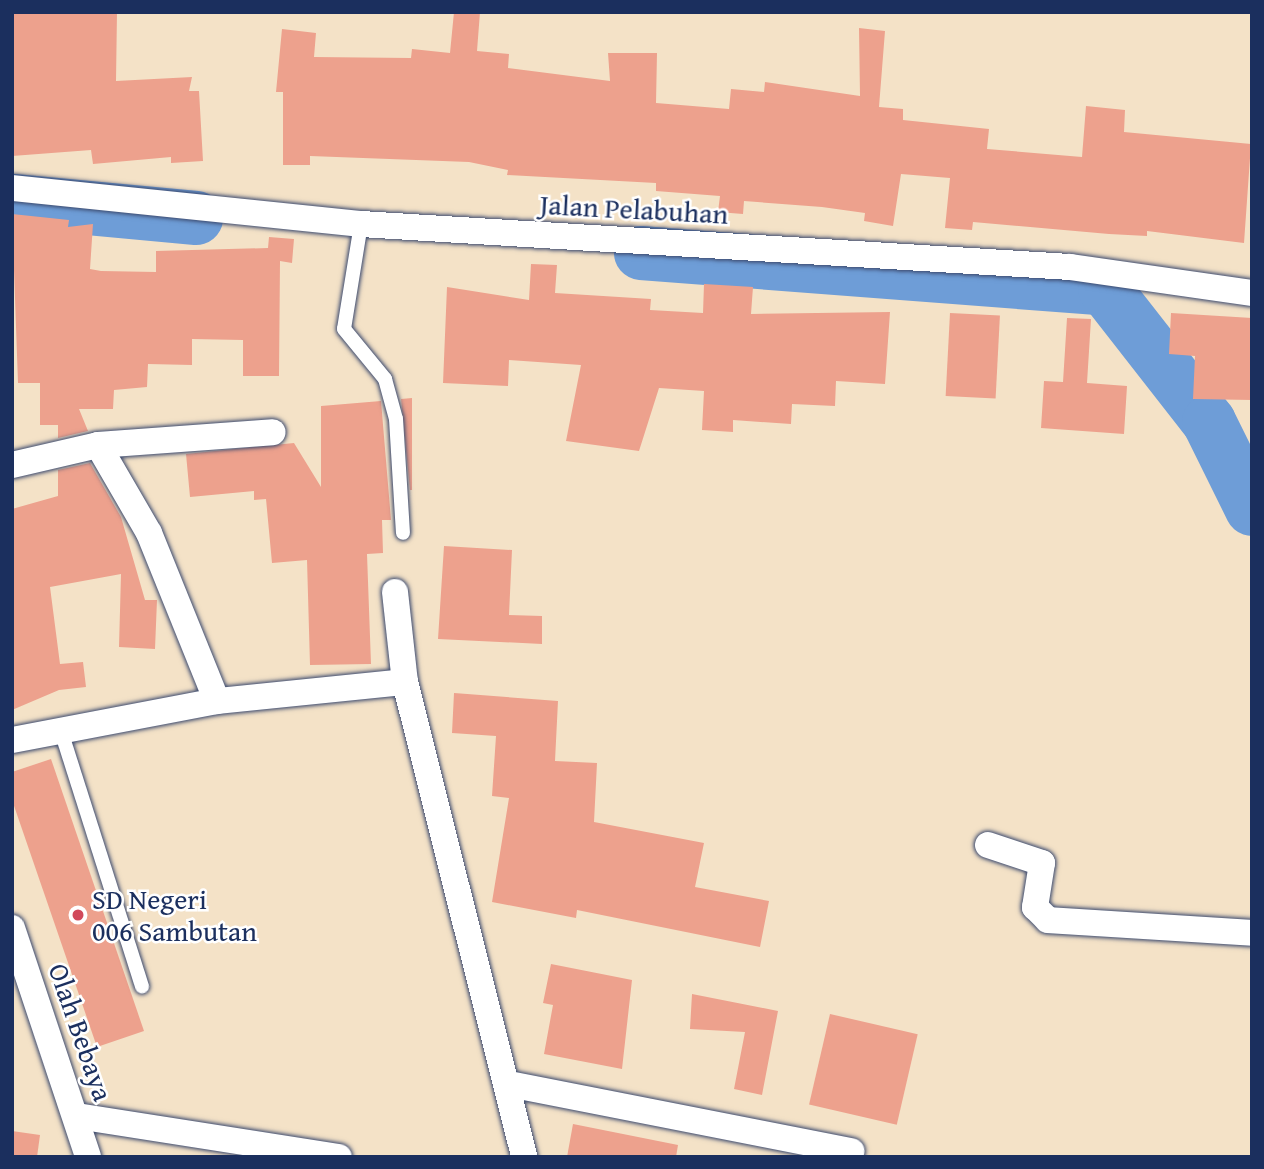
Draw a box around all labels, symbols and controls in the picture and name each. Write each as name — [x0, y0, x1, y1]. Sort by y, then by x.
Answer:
street label: Jalan Pelabuhan — [539, 187, 729, 231]
place label: SD Negeri 006 Sambutan — [92, 882, 257, 948]
marker: SD Negeri 006 Sambutan — [70, 907, 86, 923]
street label: Olah Bebaya — [42, 959, 120, 1105]

